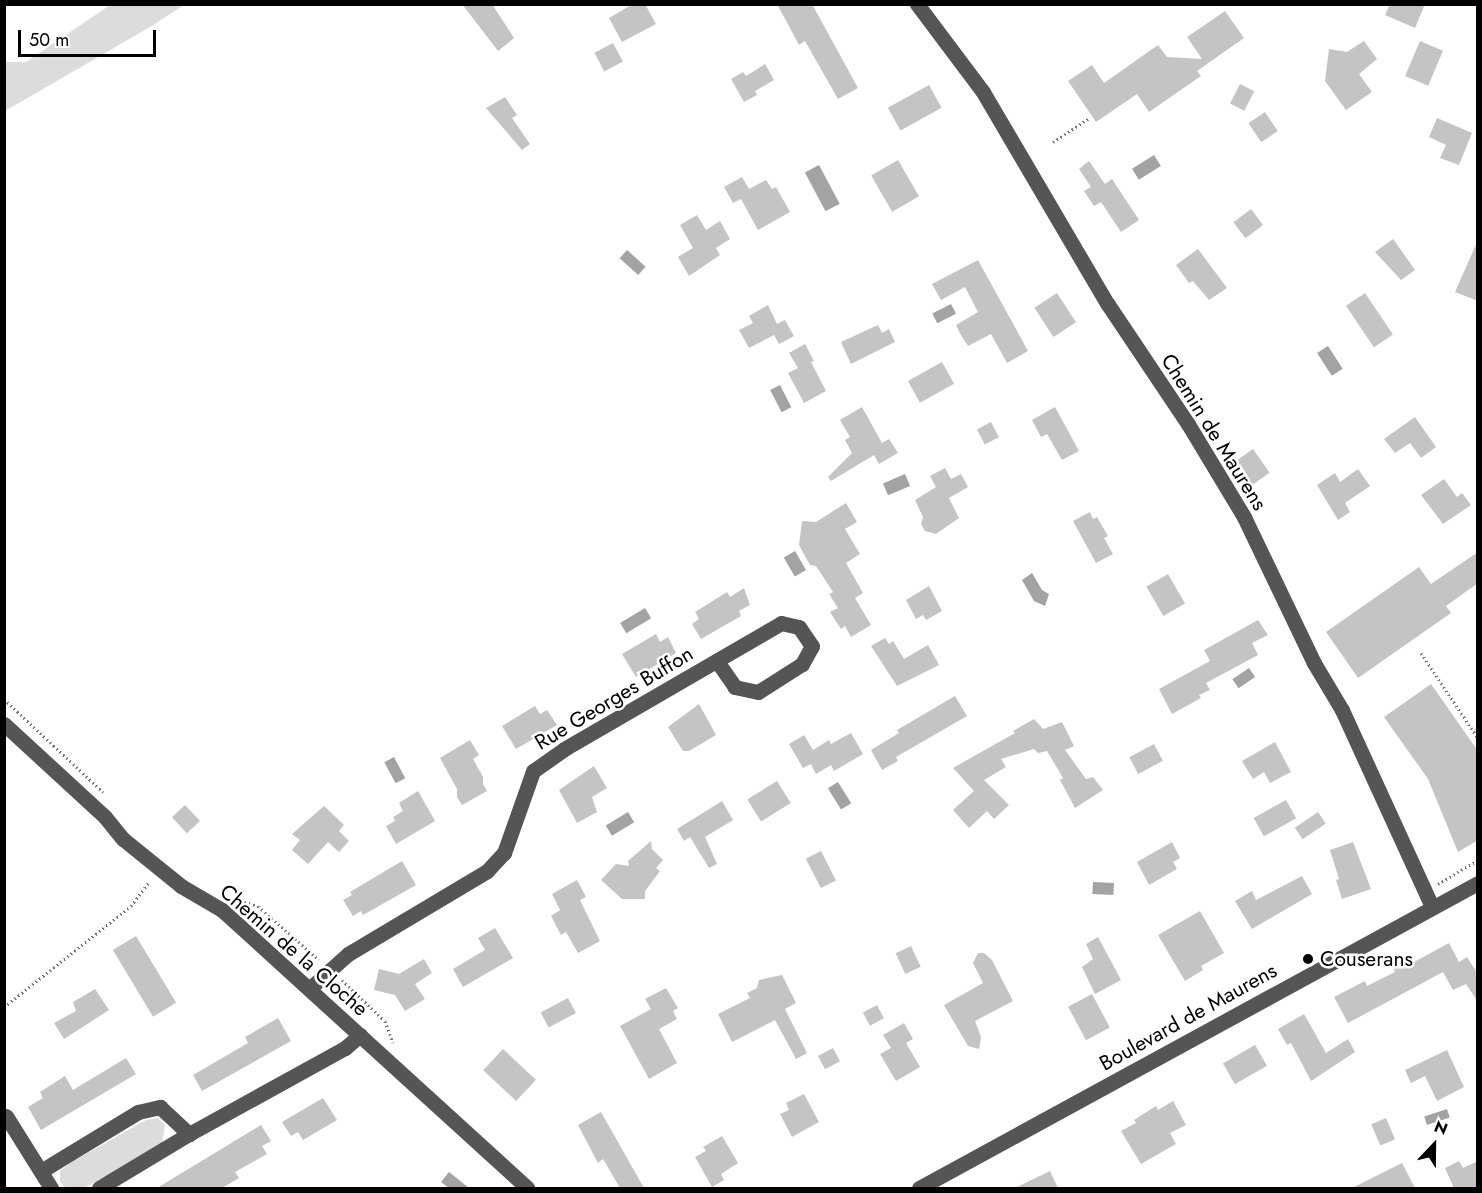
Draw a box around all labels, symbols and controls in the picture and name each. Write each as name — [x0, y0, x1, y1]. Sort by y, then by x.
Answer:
scale bar — [21, 18, 159, 56]
text: 50 m — [29, 27, 69, 53]
street label: Chemin de Maurens — [1156, 349, 1272, 515]
street label: Rue Georges Buffon — [530, 641, 698, 755]
street label: Chemin de la Cloche — [215, 879, 373, 1021]
place label: Couserans — [1320, 946, 1413, 972]
marker: Couserans — [1301, 952, 1315, 966]
street label: Boulevard de Maurens — [1095, 958, 1281, 1076]
north arrow — [1404, 1115, 1464, 1175]
text: N — [1431, 1115, 1451, 1141]

